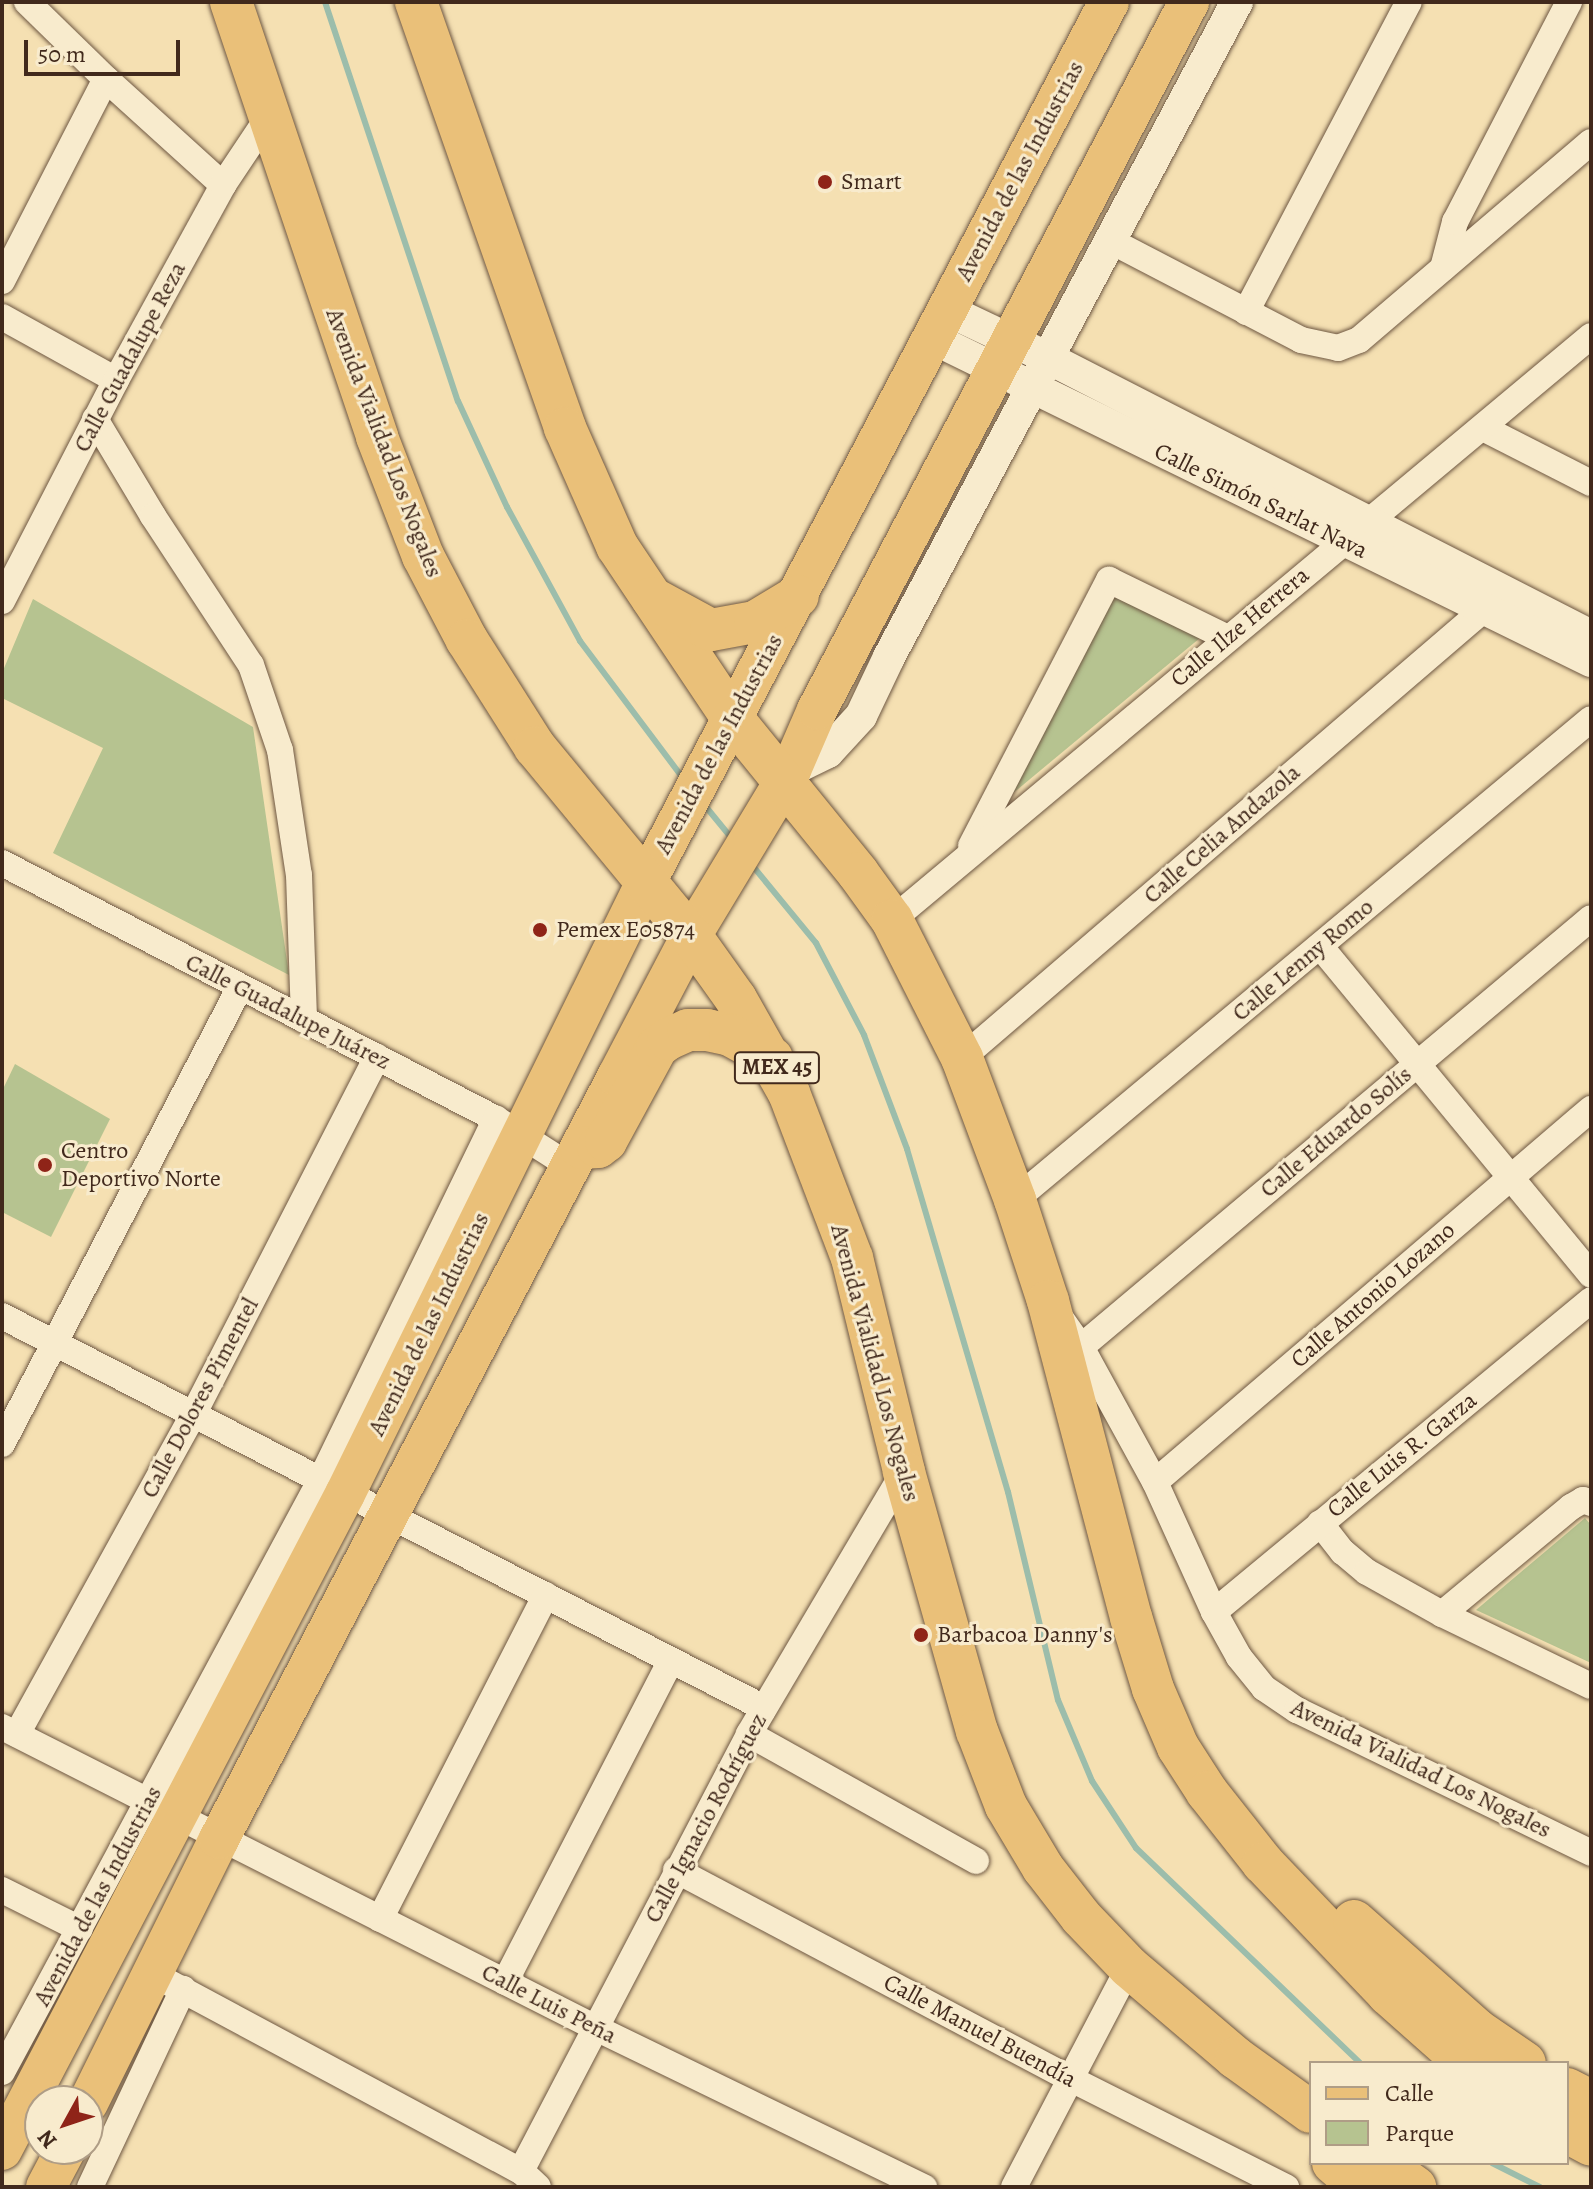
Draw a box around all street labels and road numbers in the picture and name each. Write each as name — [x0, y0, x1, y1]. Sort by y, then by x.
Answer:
street label: Avenida de las Industrias — [950, 56, 1090, 286]
street label: Calle Guadalupe Reza — [68, 257, 192, 457]
street label: Avenida Vialidad Los Nogales — [319, 304, 449, 582]
street label: Calle Simón Sarlat Nava — [1150, 437, 1372, 565]
street label: Calle Ilze Herrera — [1165, 561, 1315, 693]
street label: Avenida de las Industrias — [649, 629, 789, 859]
street label: Calle Celia Andazola — [1138, 758, 1306, 910]
street label: Calle Lenny Romo — [1227, 893, 1379, 1027]
street label: Calle Guadalupe Juárez — [181, 948, 395, 1076]
road number: MEX 45 — [733, 1050, 821, 1086]
street label: Calle Eduardo Solís — [1254, 1060, 1418, 1204]
street label: Avenida de las Industrias — [362, 1208, 496, 1440]
street label: Calle Antonio Lozano — [1285, 1216, 1461, 1374]
street label: Avenida Vialidad Los Nogales — [824, 1221, 926, 1505]
street label: Calle Dolores Pimentel — [135, 1293, 265, 1503]
street label: Calle Luis R. Garza — [1321, 1386, 1483, 1524]
street label: Avenida Vialidad Los Nogales — [1286, 1693, 1556, 1845]
street label: Calle Ignacio Rodríguez — [639, 1708, 773, 1928]
street label: Avenida de las Industrias — [28, 1781, 168, 2011]
street label: Calle Luis Peña — [477, 1958, 621, 2050]
street label: Calle Manuel Buendía — [879, 1968, 1081, 2094]

